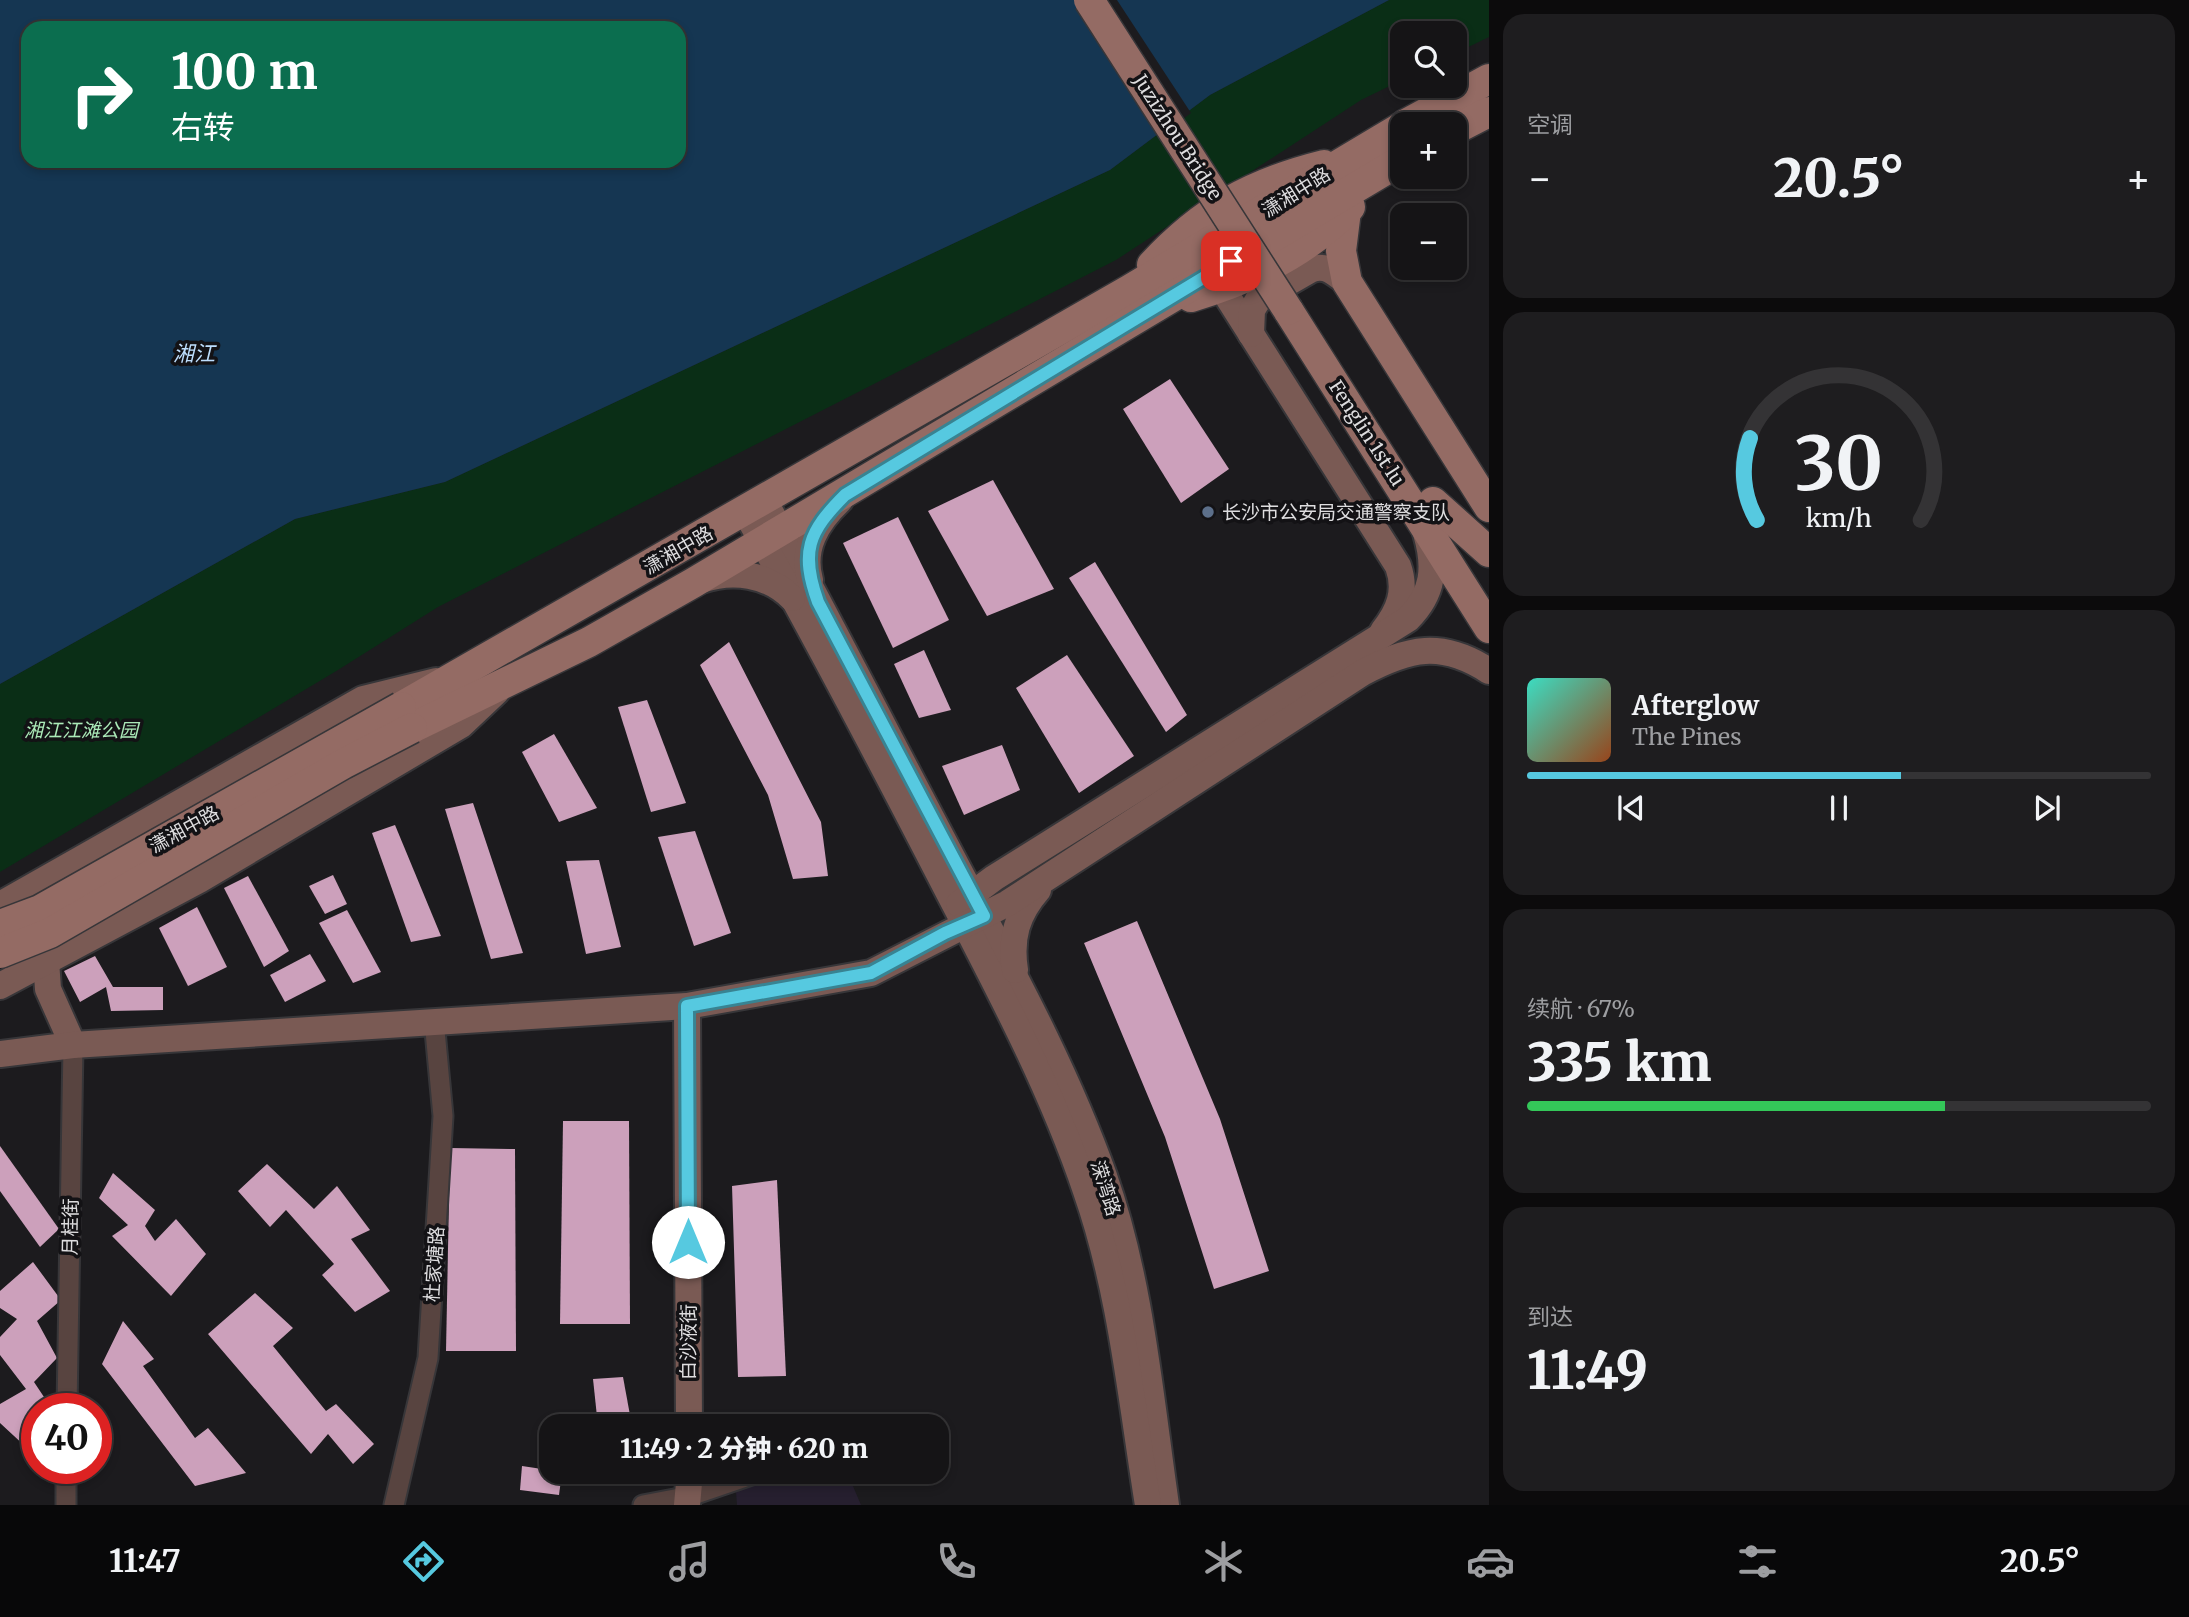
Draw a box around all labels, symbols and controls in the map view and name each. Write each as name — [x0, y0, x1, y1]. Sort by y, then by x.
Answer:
map controls — [1390, 21, 1467, 280]
button: search — [1390, 21, 1467, 98]
text: 100 m — [171, 41, 318, 102]
icon: right — [56, 49, 147, 140]
street label: Juzizhou Bridge — [1128, 69, 1228, 204]
text: 右转 — [171, 108, 235, 148]
text: 空调 — [1527, 110, 1573, 139]
button: + — [1390, 112, 1467, 189]
text: 20.5° — [1773, 146, 1905, 211]
text: − — [1527, 155, 1552, 202]
text: + — [2126, 155, 2151, 202]
street label: 潇湘中路 — [1257, 162, 1335, 222]
button: − — [1390, 203, 1467, 280]
pin — [1201, 231, 1261, 291]
icon: arrive — [1212, 242, 1250, 280]
water label: 湘江 — [173, 340, 217, 367]
street label: Fenglin 1st lu — [1324, 376, 1410, 490]
text: 30 — [1794, 419, 1884, 511]
place label: 长沙市公安局交通警察支队 — [1222, 500, 1450, 524]
text: km/h — [1806, 502, 1872, 534]
marker: 长沙市公安局交通警察支队 — [1200, 504, 1216, 520]
street label: 潇湘中路 — [639, 521, 717, 579]
text: Afterglow — [1632, 689, 1759, 722]
park label: 湘江江滩公园 — [24, 718, 141, 742]
text: The Pines — [1632, 722, 1742, 751]
icon: previous — [1612, 789, 1650, 827]
icon: pause — [1820, 789, 1858, 827]
icon: next — [2028, 789, 2066, 827]
street label: 潇湘中路 — [145, 800, 223, 858]
text: 续航 · 67% — [1527, 994, 1635, 1023]
text: 335 km — [1527, 1030, 1712, 1095]
street label: 溁湾路 — [1086, 1157, 1126, 1219]
street label: 月桂街 — [58, 1198, 82, 1256]
position arrow — [651, 1205, 725, 1279]
street label: 杜家塘路 — [419, 1225, 449, 1303]
text: 到达 — [1527, 1302, 1573, 1331]
street label: 白沙液街 — [676, 1304, 700, 1380]
text: 11:49 — [1527, 1338, 1648, 1403]
speed limit sign: 40 — [21, 1393, 112, 1484]
text: 11:49 · 2 分钟 · 620 m — [620, 1432, 868, 1465]
icon: directions — [399, 1537, 448, 1586]
icon: music — [665, 1537, 714, 1586]
icon: phone — [932, 1537, 981, 1586]
icon: climate — [1199, 1537, 1248, 1586]
icon: car — [1466, 1537, 1515, 1586]
icon: filters — [1733, 1537, 1782, 1586]
text: 11:47 — [109, 1541, 181, 1581]
text: 20.5° — [2000, 1541, 2080, 1581]

